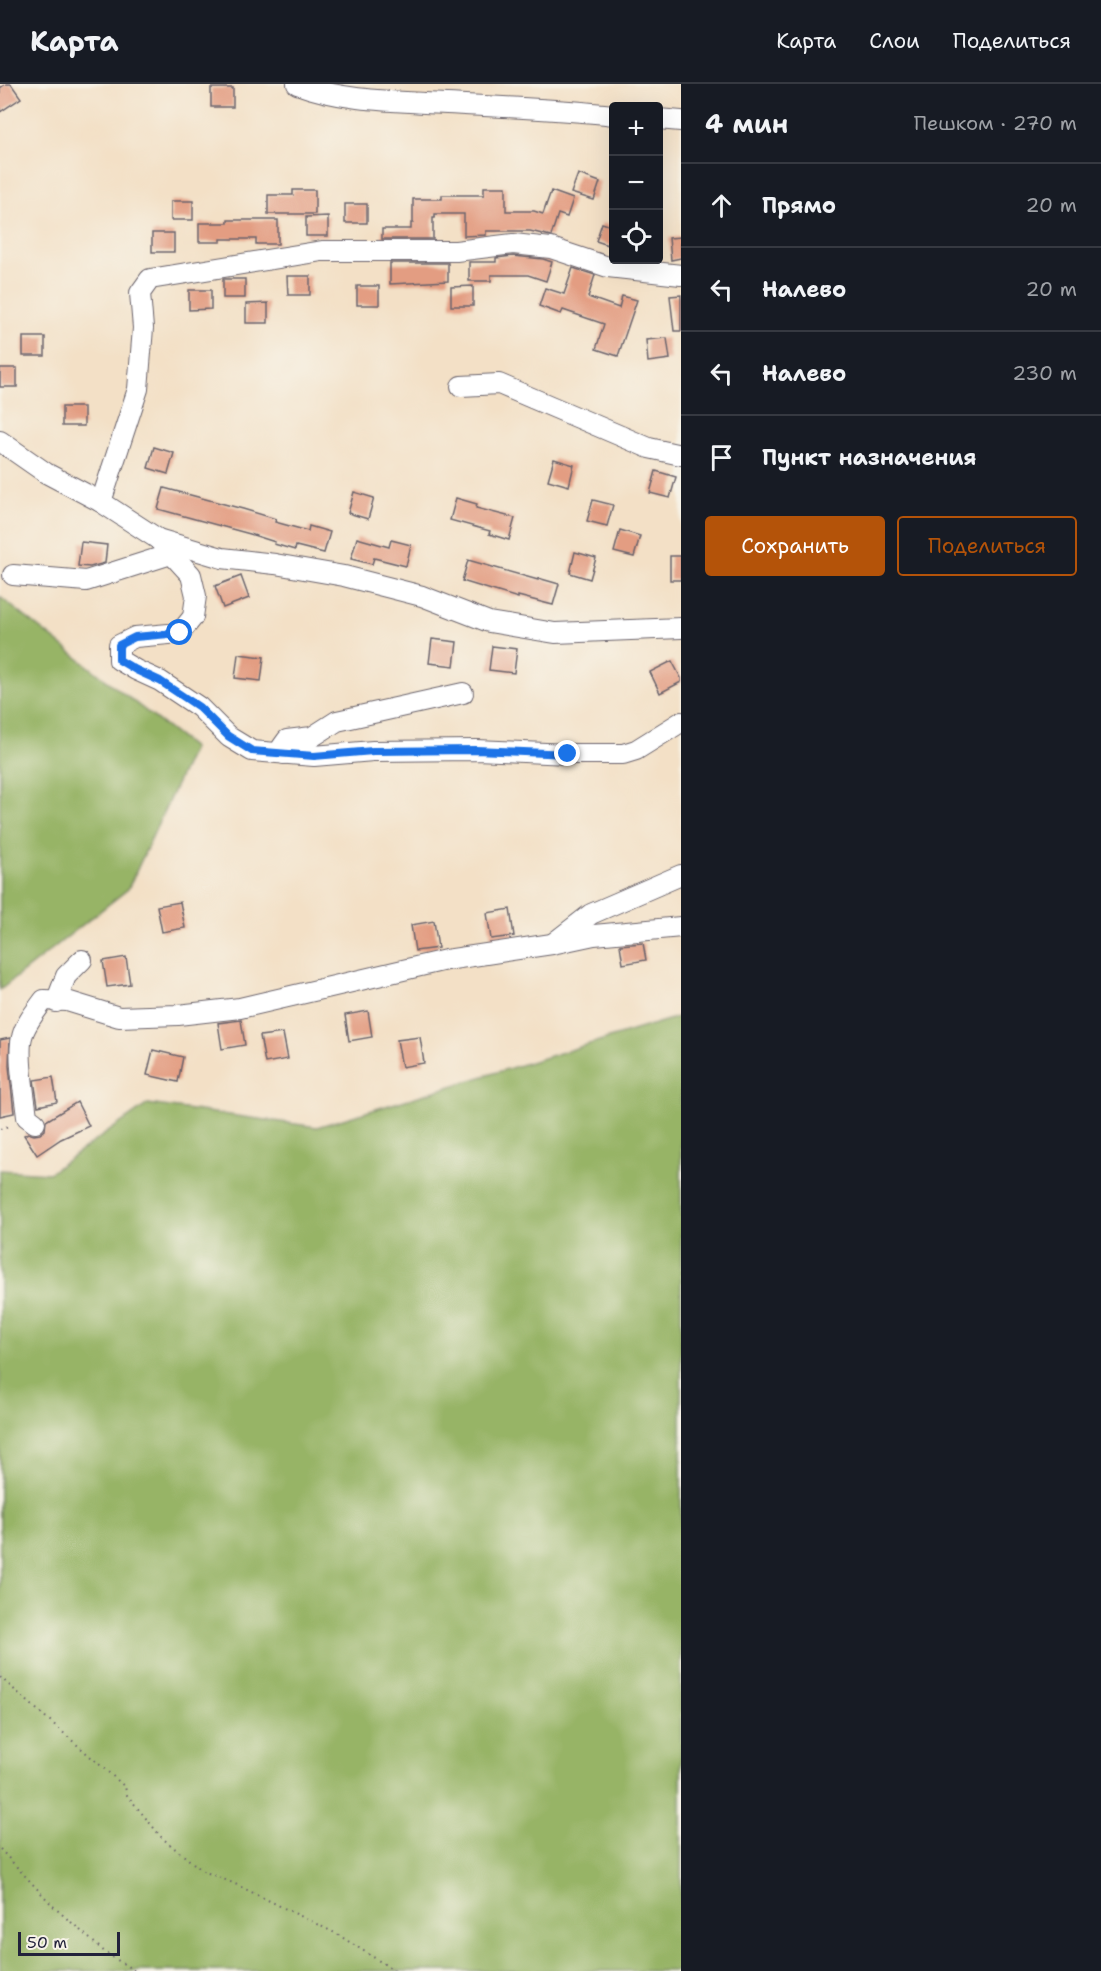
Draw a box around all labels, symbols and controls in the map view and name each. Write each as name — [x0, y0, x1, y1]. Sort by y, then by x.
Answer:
text: Карта — [30, 22, 119, 60]
text: Карта — [776, 27, 836, 55]
text: Слои — [869, 27, 920, 55]
text: Поделиться — [953, 27, 1071, 55]
map controls — [609, 102, 663, 264]
button: + — [609, 102, 663, 156]
text: 4 мин — [705, 106, 788, 141]
text: Пешком · 270 m — [914, 110, 1077, 136]
button: − — [609, 156, 663, 210]
icon: ahead — [705, 189, 738, 222]
text: Прямо — [762, 191, 836, 220]
text: 20 m — [1026, 192, 1077, 218]
button: locate — [609, 210, 663, 264]
icon: left — [705, 273, 738, 306]
text: Налево — [762, 275, 846, 304]
text: 20 m — [1026, 276, 1077, 302]
icon: left — [705, 357, 738, 390]
text: Налево — [762, 359, 846, 388]
text: 230 m — [1012, 360, 1077, 386]
icon: arrive — [705, 441, 738, 474]
text: Пункт назначения — [762, 443, 976, 472]
button: Сохранить — [705, 516, 885, 576]
button: Поделиться — [897, 516, 1077, 576]
route start — [166, 619, 192, 645]
route end — [554, 740, 580, 766]
scale bar — [18, 1929, 120, 1956]
text: 50 m — [27, 1932, 67, 1953]

